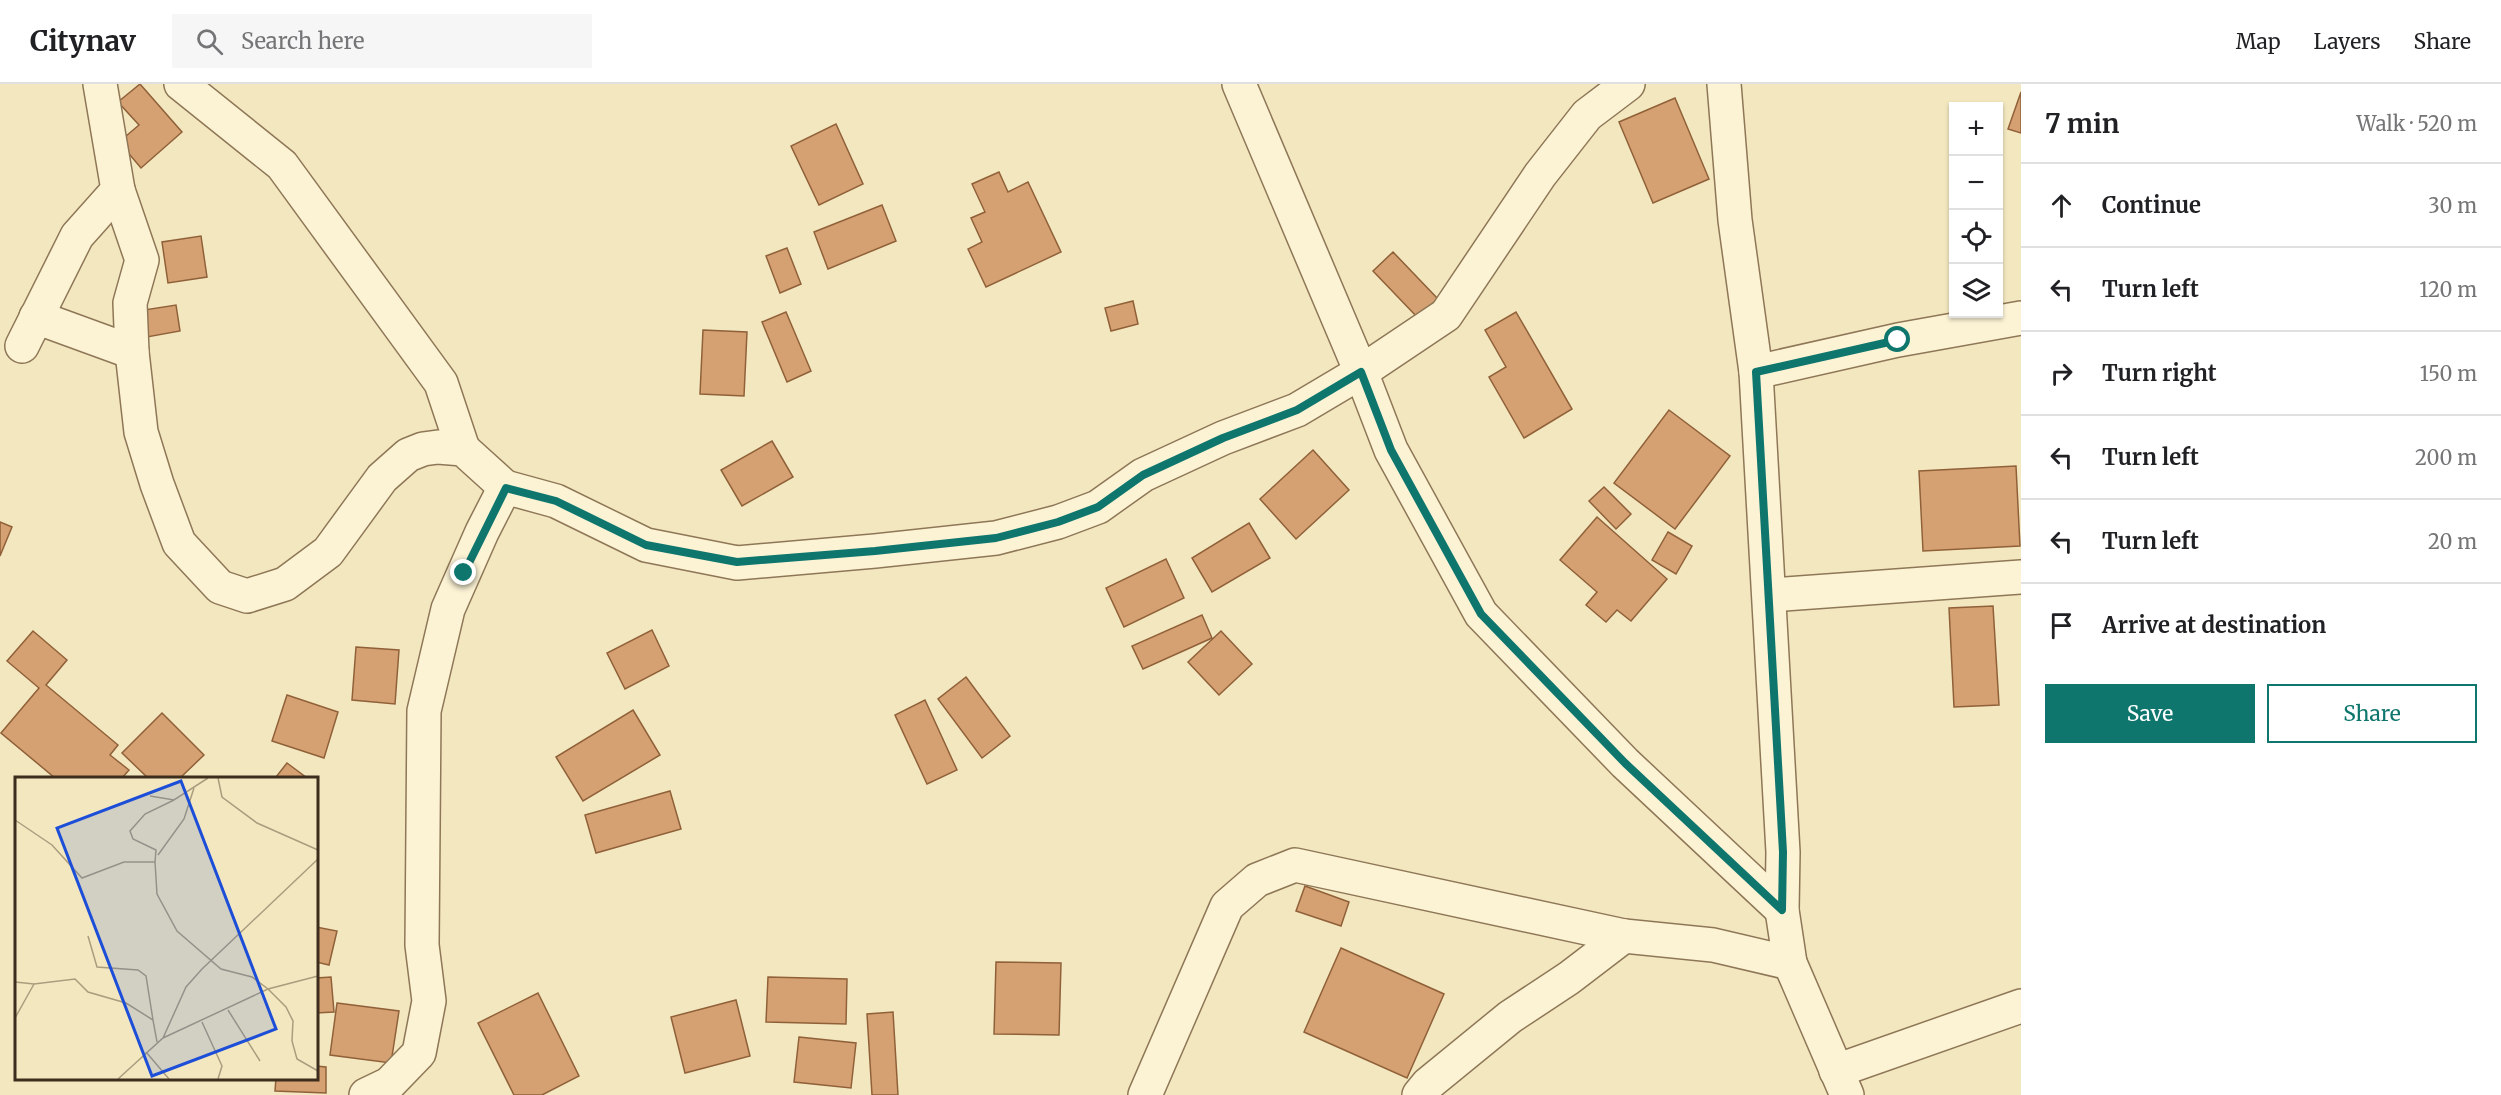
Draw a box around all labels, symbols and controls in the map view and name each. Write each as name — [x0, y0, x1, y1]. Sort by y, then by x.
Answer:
search box — [172, 14, 592, 68]
text: Citynav — [30, 23, 136, 59]
icon: search — [193, 25, 226, 58]
text: Search here — [241, 27, 364, 55]
text: Map — [2236, 28, 2281, 55]
text: Layers — [2314, 28, 2381, 55]
text: Share — [2414, 28, 2471, 55]
map controls — [1949, 102, 2003, 318]
button: + — [1949, 102, 2003, 156]
text: 7 min — [2045, 107, 2119, 140]
text: Walk · 520 m — [2357, 111, 2477, 136]
button: − — [1949, 156, 2003, 210]
icon: ahead — [2045, 189, 2078, 222]
text: Continue — [2102, 191, 2201, 219]
text: 30 m — [2428, 193, 2477, 218]
button: locate — [1949, 210, 2003, 264]
button: layers — [1949, 264, 2003, 318]
icon: left — [2045, 273, 2078, 306]
text: Turn left — [2102, 275, 2199, 303]
text: 120 m — [2419, 277, 2477, 302]
route start — [1884, 326, 1910, 352]
icon: right — [2045, 357, 2078, 390]
text: Turn right — [2102, 359, 2216, 387]
text: 150 m — [2420, 361, 2477, 386]
icon: left — [2045, 441, 2078, 474]
text: Turn left — [2102, 443, 2199, 471]
text: 200 m — [2415, 445, 2477, 470]
icon: left — [2045, 525, 2078, 558]
text: Turn left — [2102, 527, 2199, 555]
text: 20 m — [2428, 529, 2477, 554]
route end — [450, 559, 476, 585]
icon: arrive — [2045, 609, 2078, 642]
text: Arrive at destination — [2102, 611, 2326, 639]
button: Save — [2045, 684, 2255, 743]
button: Share — [2267, 684, 2477, 743]
inset map — [15, 777, 318, 1080]

